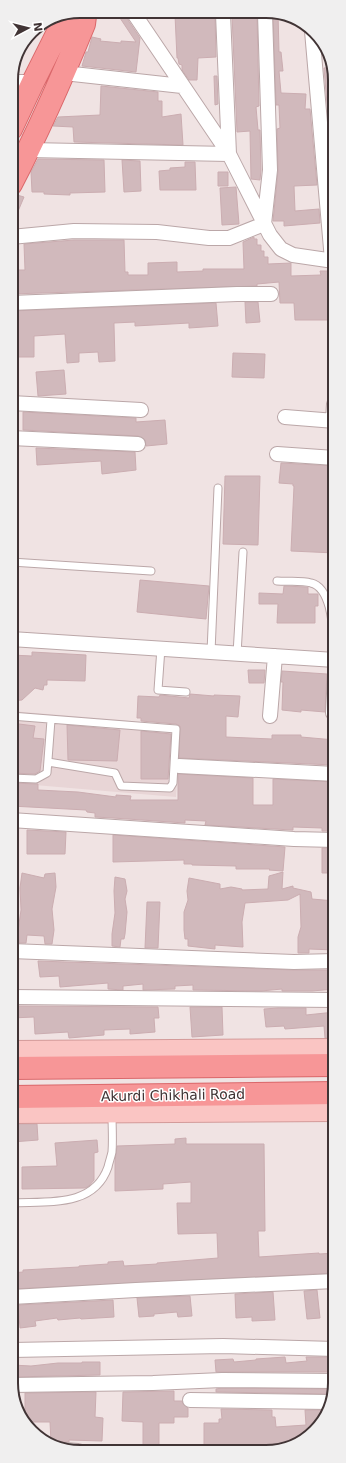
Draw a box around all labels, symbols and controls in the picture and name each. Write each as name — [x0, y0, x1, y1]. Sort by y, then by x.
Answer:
north arrow — [8, 8, 48, 48]
text: N — [30, 21, 44, 32]
street label: Akurdi Chikhali Road — [101, 1086, 245, 1104]

